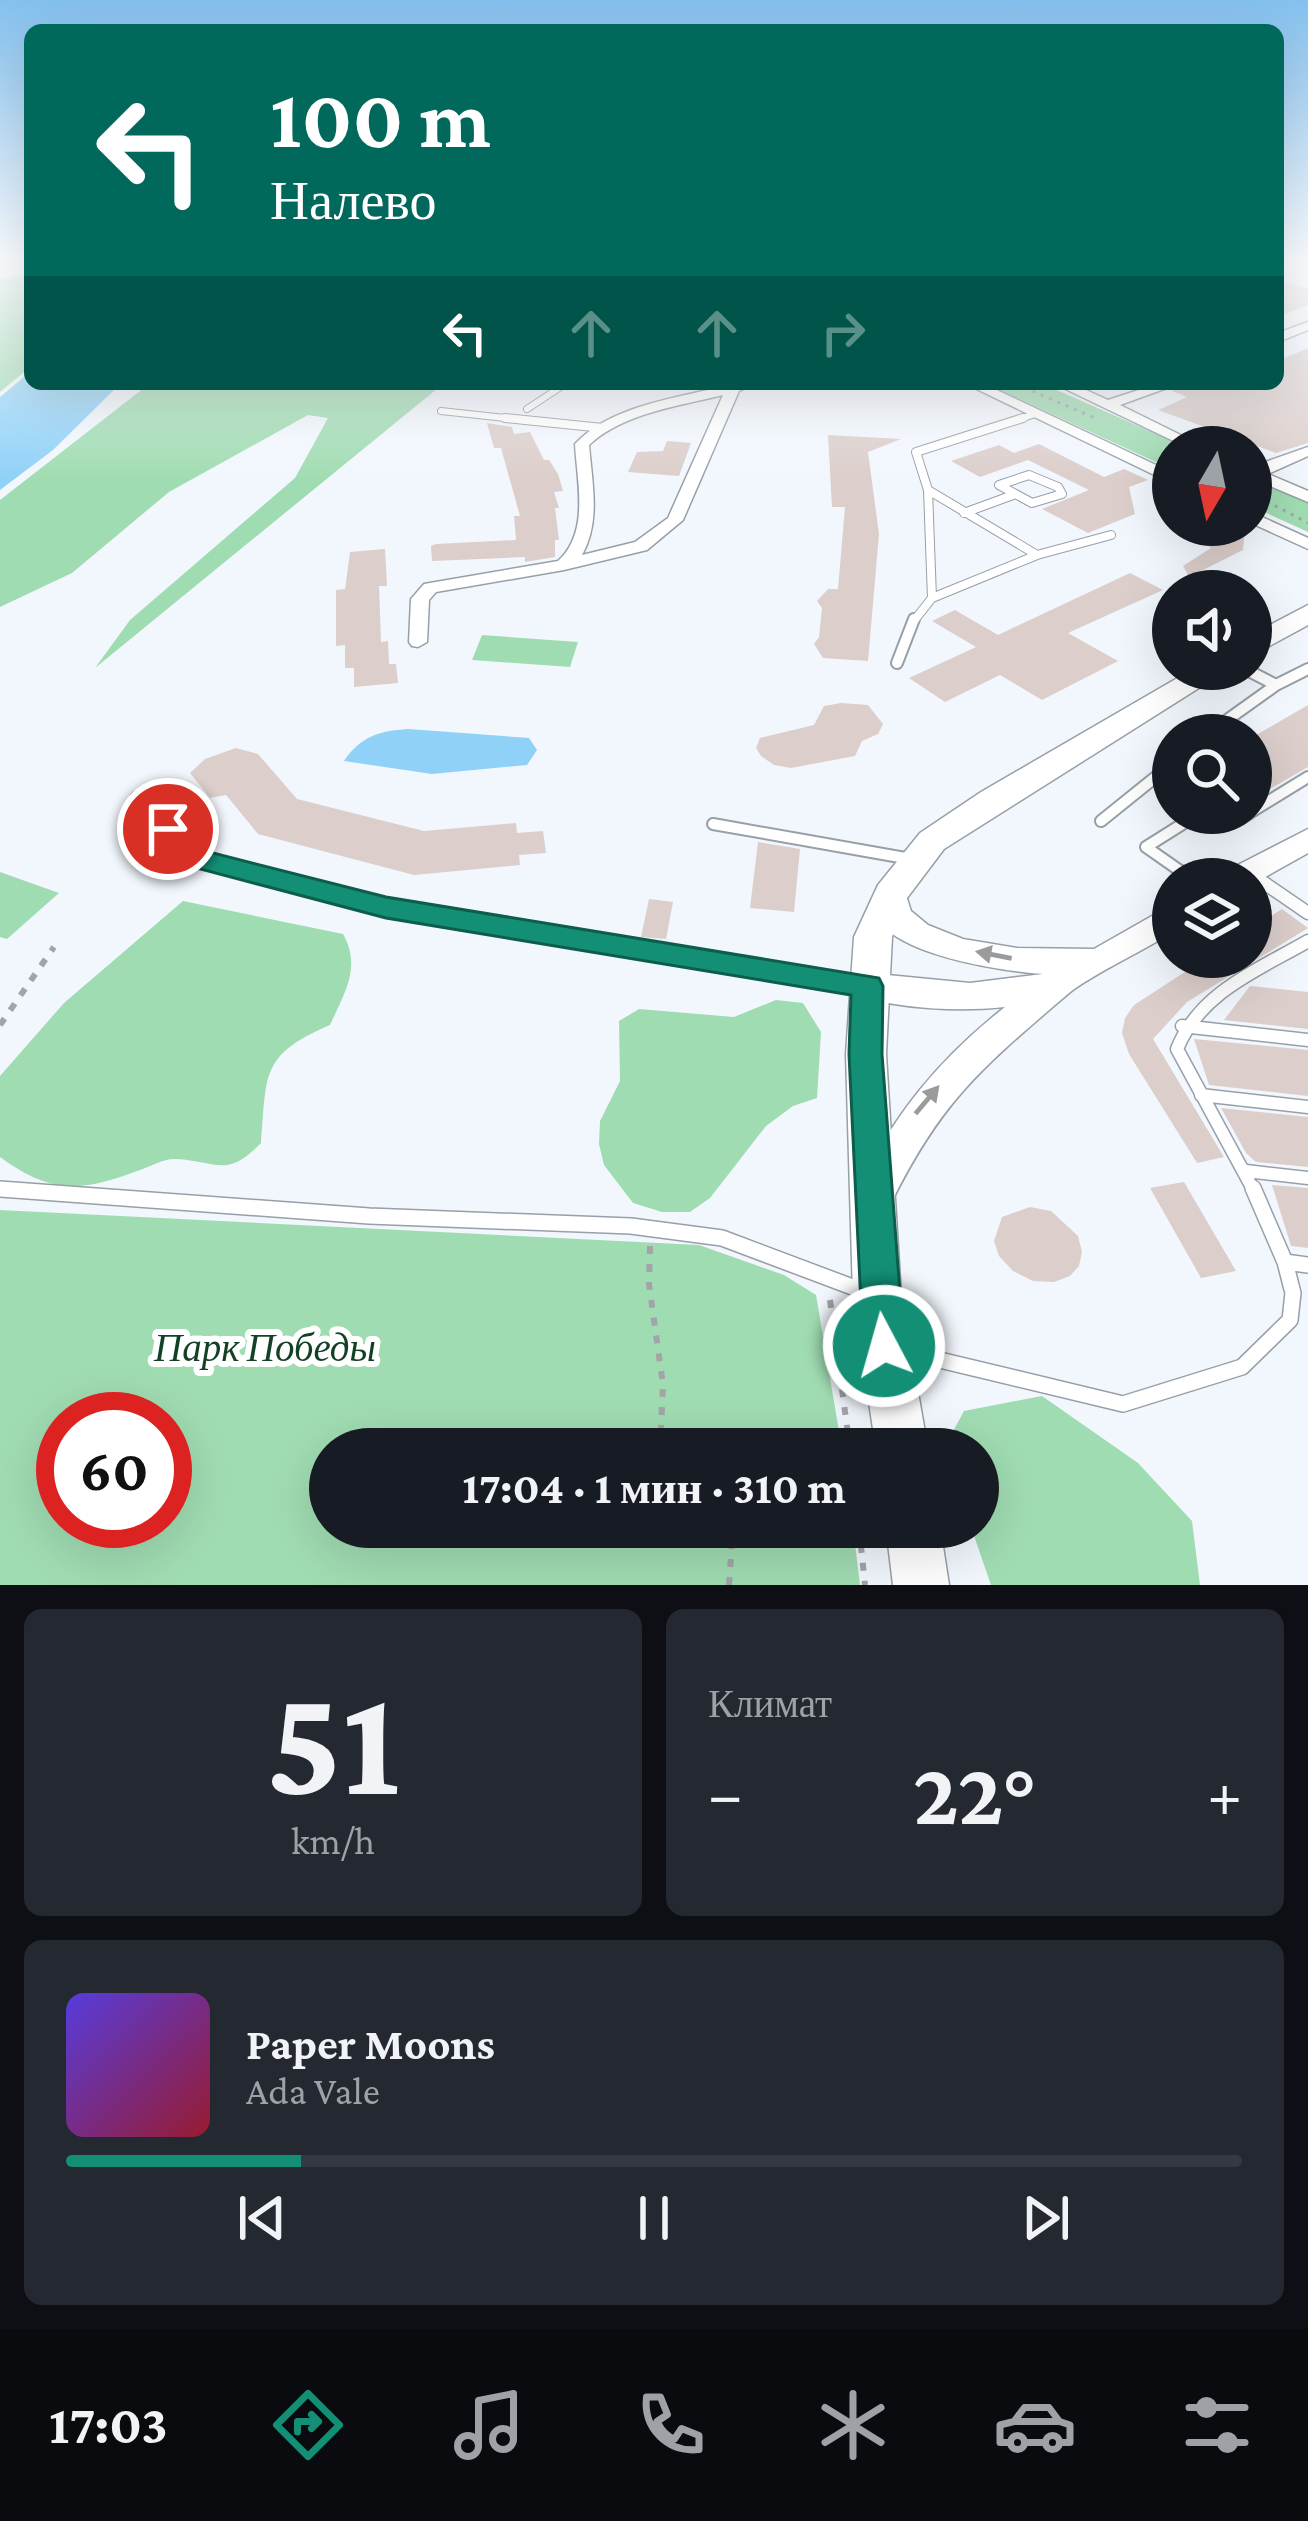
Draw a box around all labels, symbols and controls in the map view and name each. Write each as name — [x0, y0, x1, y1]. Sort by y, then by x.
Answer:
icon: left — [72, 72, 228, 228]
text: 100 m — [270, 72, 491, 165]
text: Налево — [270, 171, 436, 231]
icon: left — [432, 300, 498, 366]
icon: ahead — [558, 300, 624, 366]
icon: ahead — [684, 300, 750, 366]
icon: right — [810, 300, 876, 366]
north arrow — [1152, 426, 1272, 546]
map controls — [1152, 426, 1272, 978]
button: sound — [1152, 570, 1272, 690]
button: search — [1152, 714, 1272, 834]
pin — [117, 778, 219, 880]
icon: arrive — [135, 796, 201, 862]
button: layers — [1152, 858, 1272, 978]
one-way arrow — [975, 945, 1013, 964]
one-way arrow — [914, 1085, 940, 1115]
position arrow — [821, 1283, 947, 1409]
park label: Парк Победы — [153, 1326, 376, 1370]
speed limit sign: 60 — [36, 1392, 192, 1548]
text: 17:04 · 1 мин · 310 m — [462, 1463, 846, 1513]
text: 51 — [266, 1654, 400, 1828]
text: Климат — [708, 1682, 832, 1725]
text: 22° — [913, 1743, 1037, 1843]
text: − — [708, 1757, 743, 1830]
text: + — [1207, 1757, 1242, 1830]
text: km/h — [291, 1819, 375, 1862]
text: Paper Moons — [246, 2019, 495, 2069]
text: Ada Vale — [246, 2069, 380, 2112]
icon: previous — [229, 2185, 295, 2251]
icon: pause — [621, 2185, 687, 2251]
icon: next — [1013, 2185, 1079, 2251]
icon: directions — [266, 2383, 350, 2467]
icon: music — [447, 2383, 531, 2467]
icon: phone — [629, 2383, 713, 2467]
icon: climate — [811, 2383, 895, 2467]
icon: car — [993, 2383, 1077, 2467]
icon: filters — [1175, 2383, 1259, 2467]
text: 17:03 — [49, 2395, 168, 2455]

